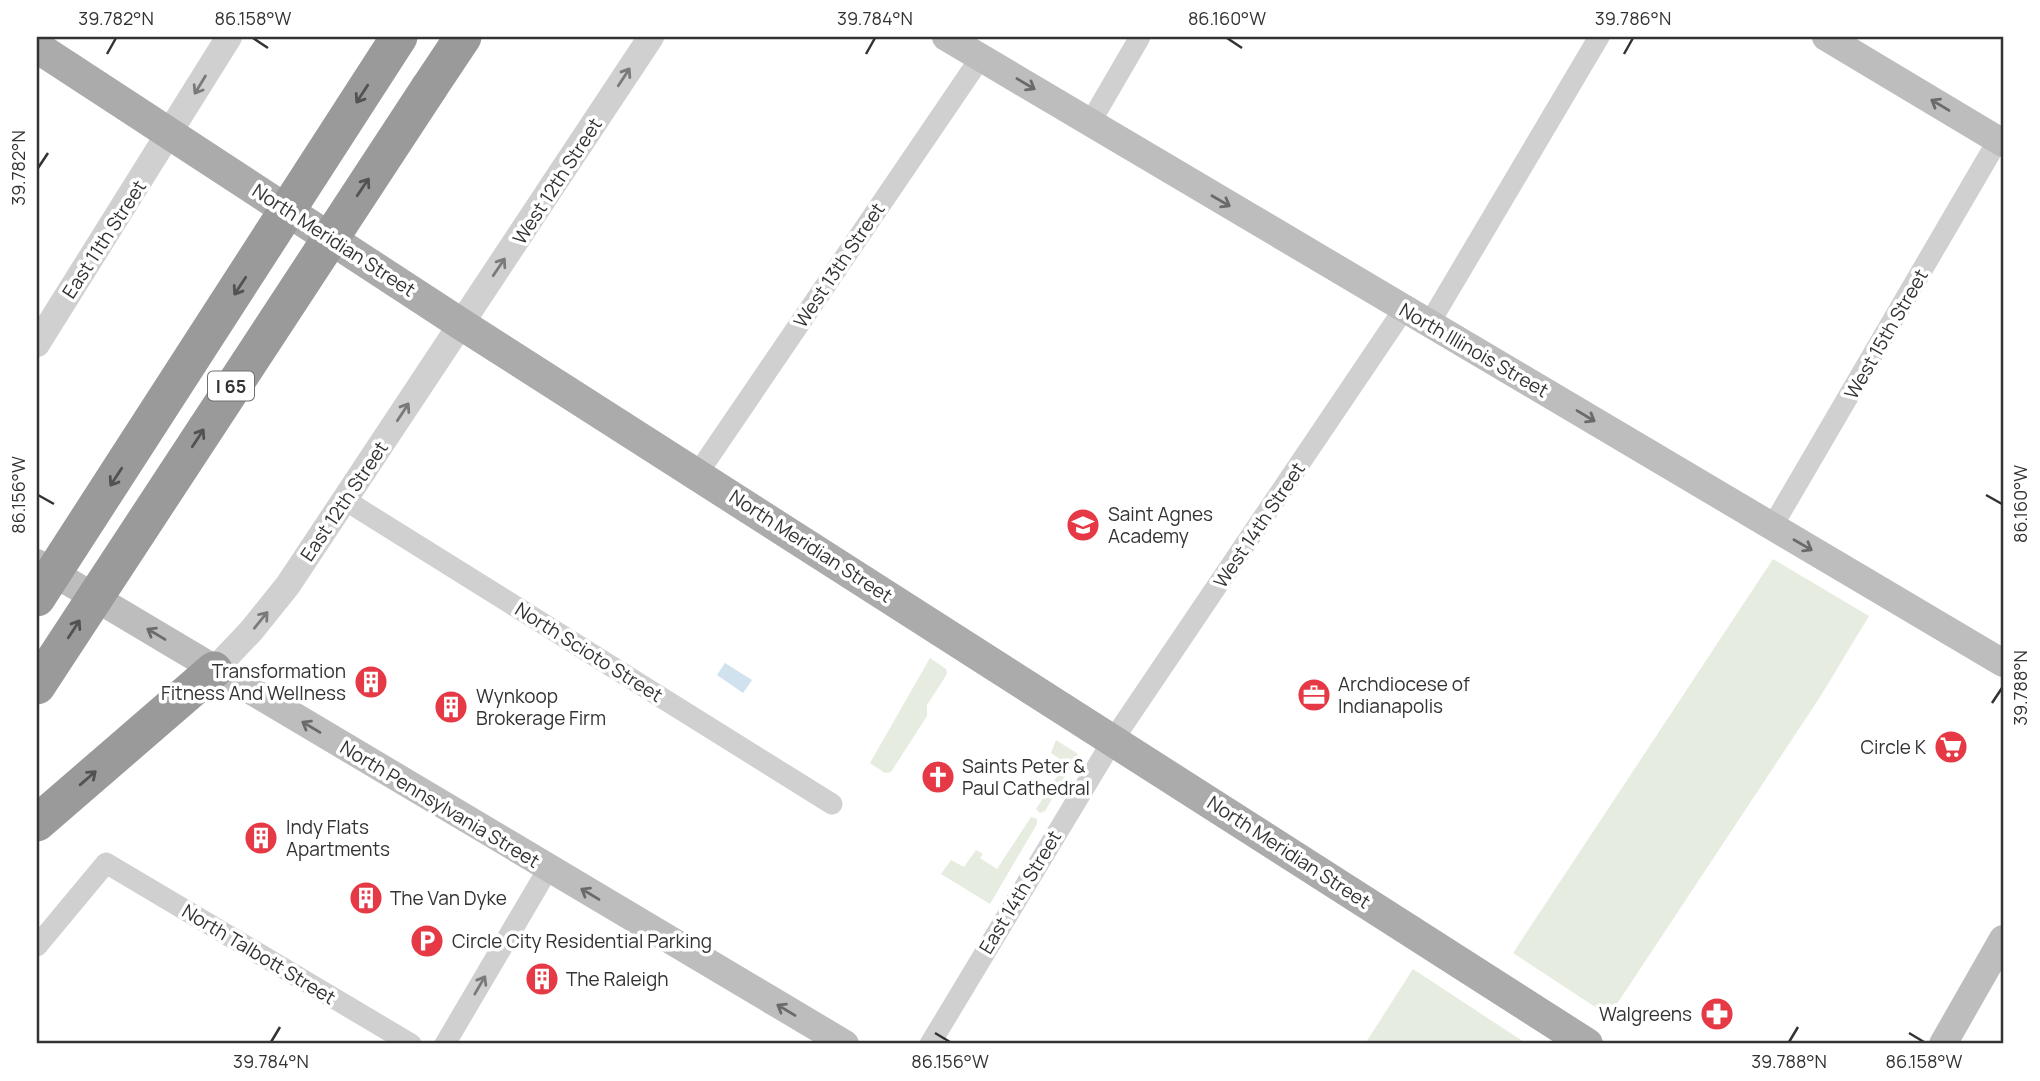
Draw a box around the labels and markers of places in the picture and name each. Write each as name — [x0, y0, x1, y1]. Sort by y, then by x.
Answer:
place label: Saint Agnes Academy — [1108, 501, 1213, 549]
school or university icon: Saint Agnes Academy — [1064, 506, 1102, 544]
place label: Transformation Fitness And Wellness — [161, 658, 346, 706]
building icon: Transformation Fitness And Wellness — [352, 663, 390, 701]
place label: Archdiocese of Indianapolis — [1338, 671, 1470, 719]
office icon: Archdiocese of Indianapolis — [1295, 676, 1333, 714]
place label: Wynkoop Brokerage Firm — [476, 683, 606, 731]
building icon: Wynkoop Brokerage Firm — [432, 688, 470, 726]
supermarket icon: Circle K — [1932, 728, 1970, 766]
place label: Circle K — [1860, 734, 1927, 760]
place label: Saints Peter & Paul Cathedral — [962, 753, 1090, 801]
church icon: Saints Peter & Paul Cathedral — [919, 758, 957, 796]
place label: Indy Flats Apartments — [286, 814, 390, 862]
building icon: Indy Flats Apartments — [242, 819, 280, 857]
building icon: The Van Dyke — [347, 879, 385, 917]
place label: The Van Dyke — [390, 885, 507, 911]
parking icon: Circle City Residential Parking — [408, 922, 446, 960]
place label: Circle City Residential Parking — [452, 928, 712, 954]
building icon: The Raleigh — [523, 960, 561, 998]
place label: The Raleigh — [566, 966, 669, 992]
pharmacy icon: Walgreens — [1698, 995, 1736, 1033]
place label: Walgreens — [1599, 1001, 1692, 1027]

